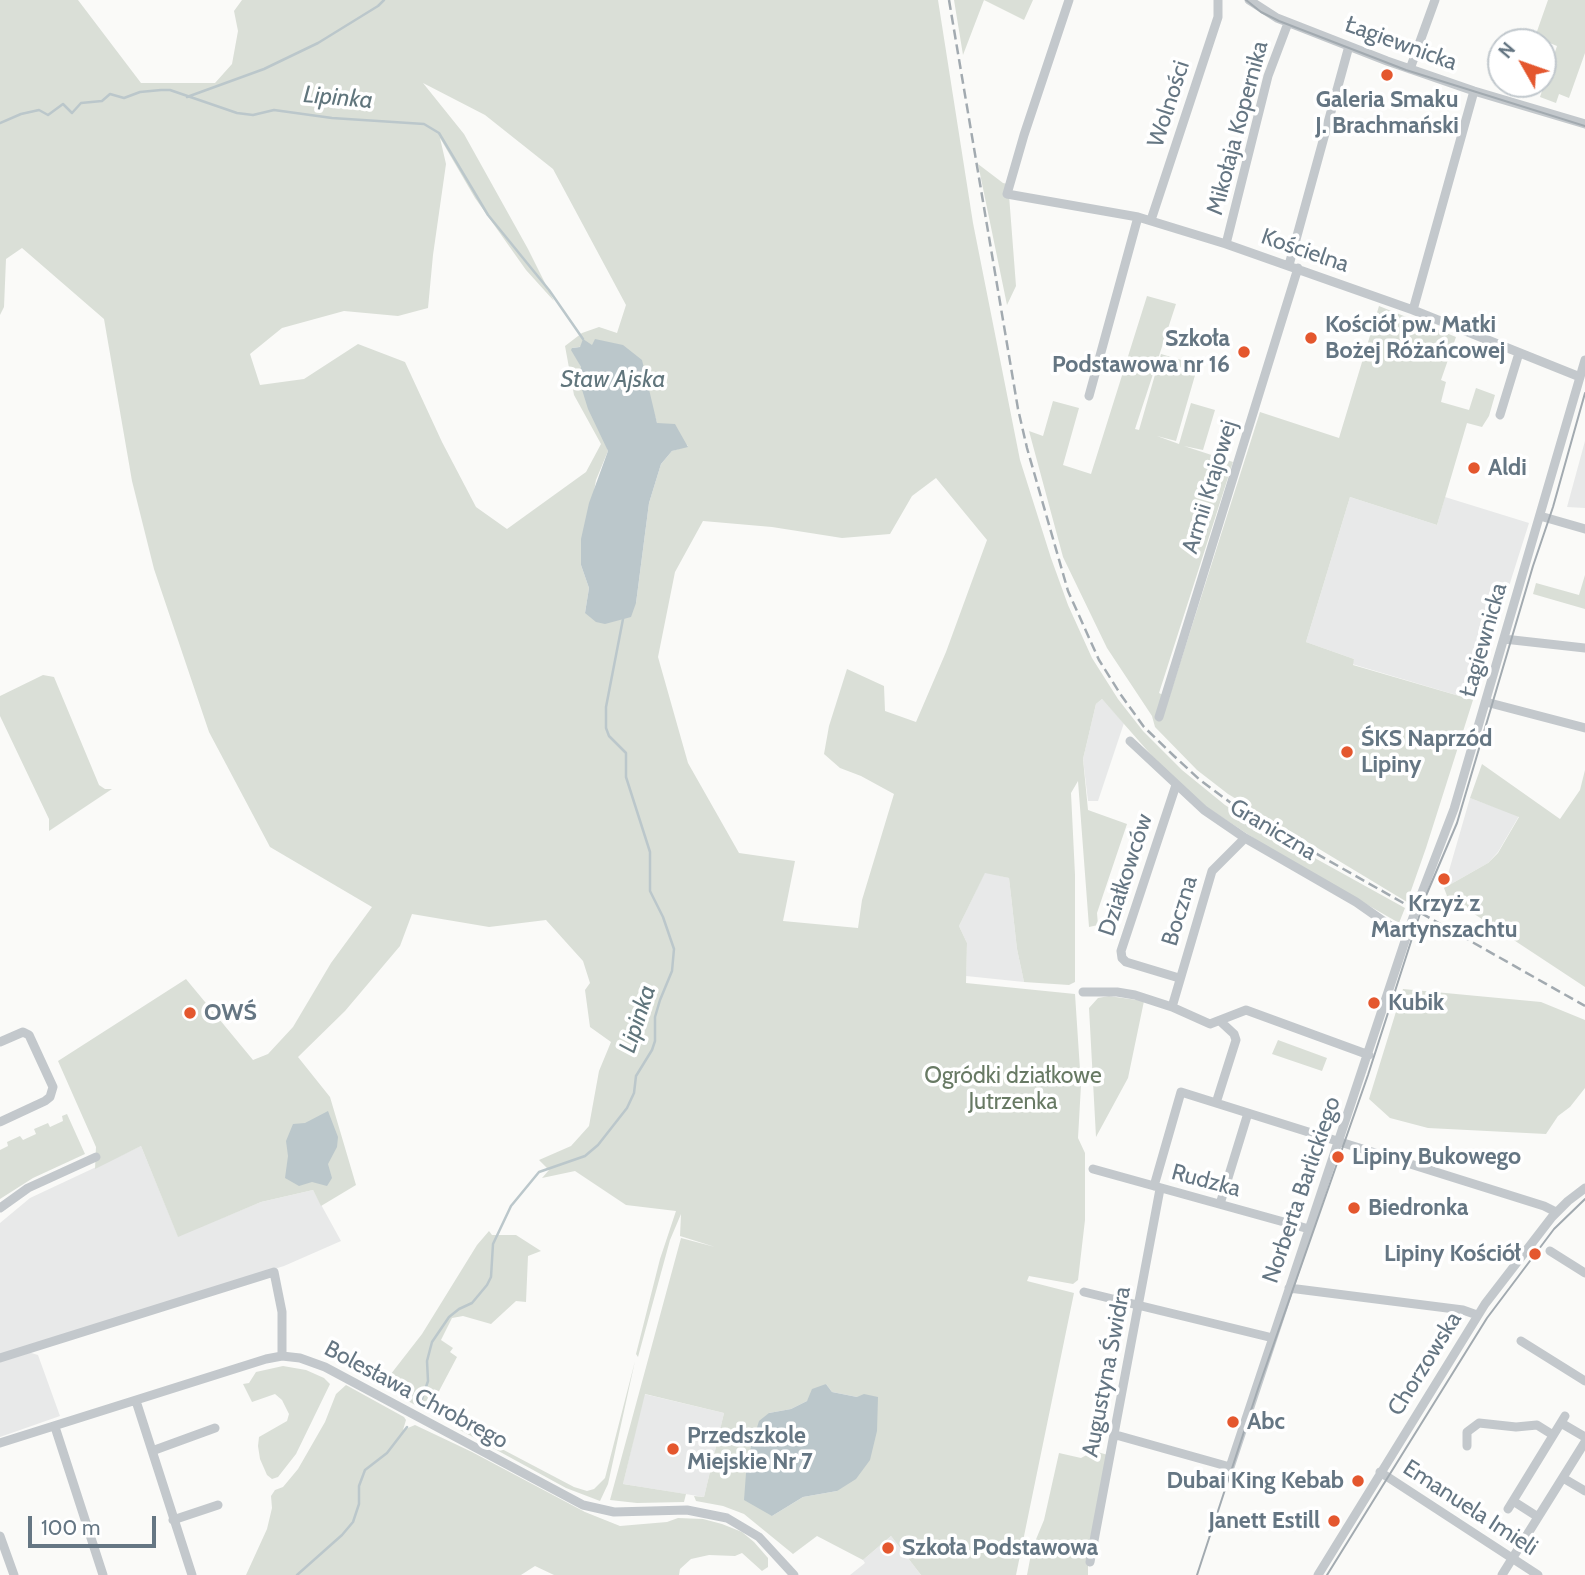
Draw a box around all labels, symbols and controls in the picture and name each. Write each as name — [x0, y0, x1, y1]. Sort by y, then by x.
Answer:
street label: Łagiewnicka — [1341, 11, 1461, 77]
north arrow — [1487, 28, 1557, 98]
street label: Mikołaja Kopernika — [1202, 38, 1274, 218]
text: N — [1494, 38, 1520, 63]
street label: Wolności — [1142, 57, 1196, 151]
marker: Galeria Smaku J. Brachmański — [1379, 67, 1395, 83]
water label: Lipinka — [302, 81, 374, 115]
place label: Galeria Smaku J. Brachmański — [1315, 86, 1459, 140]
street label: Kościelna — [1258, 223, 1352, 279]
place label: Kościół pw. Matki Bożej Różańcowej — [1325, 311, 1505, 365]
place label: Szkoła Podstawowa nr 16 — [1052, 325, 1230, 379]
marker: Kościół pw. Matki Bożej Różańcowej — [1303, 330, 1319, 346]
marker: Szkoła Podstawowa nr 16 — [1236, 344, 1252, 360]
water label: Staw Ajska — [561, 366, 665, 394]
street label: Armii Krajowej — [1177, 417, 1243, 557]
place label: Aldi — [1488, 454, 1527, 482]
marker: Aldi — [1466, 460, 1482, 476]
street label: Łagiewnicka — [1455, 580, 1513, 700]
place label: ŚKS Naprzód Lipiny — [1361, 725, 1492, 779]
marker: ŚKS Naprzód Lipiny — [1339, 744, 1355, 760]
street label: Graniczna — [1225, 793, 1321, 867]
street label: Działkowców — [1093, 810, 1159, 940]
marker: Krzyż z Martynszachtu — [1436, 871, 1452, 887]
street label: Boczna — [1156, 873, 1204, 949]
place label: Krzyż z Martynszachtu — [1371, 890, 1517, 944]
water label: Lipinka — [614, 981, 662, 1057]
place label: Kubik — [1388, 989, 1444, 1017]
marker: Kubik — [1366, 995, 1382, 1011]
place label: OWŚ — [204, 999, 257, 1027]
marker: OWŚ — [182, 1005, 198, 1021]
park label: Ogródki działkowe Jutrzenka — [924, 1062, 1102, 1116]
street label: Norberta Barlickiego — [1257, 1093, 1347, 1287]
place label: Lipiny Bukowego — [1352, 1143, 1521, 1171]
marker: Lipiny Bukowego — [1330, 1149, 1346, 1165]
street label: Rudzka — [1168, 1159, 1244, 1203]
place label: Biedronka — [1368, 1194, 1468, 1222]
marker: Biedronka — [1346, 1200, 1362, 1216]
place label: Lipiny Kościół — [1384, 1240, 1521, 1268]
marker: Lipiny Kościół — [1527, 1246, 1543, 1262]
street label: Augustyna Świdra — [1077, 1284, 1137, 1460]
street label: Chorzowska — [1382, 1307, 1468, 1421]
street label: Bolesława Chrobrego — [320, 1335, 512, 1455]
place label: Abc — [1247, 1408, 1285, 1436]
marker: Abc — [1225, 1414, 1241, 1430]
place label: Przedszkole Miejskie Nr 7 — [687, 1422, 813, 1476]
marker: Przedszkole Miejskie Nr 7 — [665, 1441, 681, 1457]
street label: Emanuela Imieli — [1398, 1454, 1542, 1562]
place label: Dubai King Kebab — [1166, 1467, 1344, 1495]
marker: Dubai King Kebab — [1350, 1473, 1366, 1489]
scale bar — [32, 1502, 159, 1546]
place label: Janett Estill — [1208, 1507, 1320, 1535]
marker: Janett Estill — [1326, 1513, 1342, 1529]
text: 100 m — [41, 1515, 100, 1540]
place label: Szkoła Podstawowa — [902, 1534, 1098, 1562]
marker: Szkoła Podstawowa — [880, 1540, 896, 1556]

